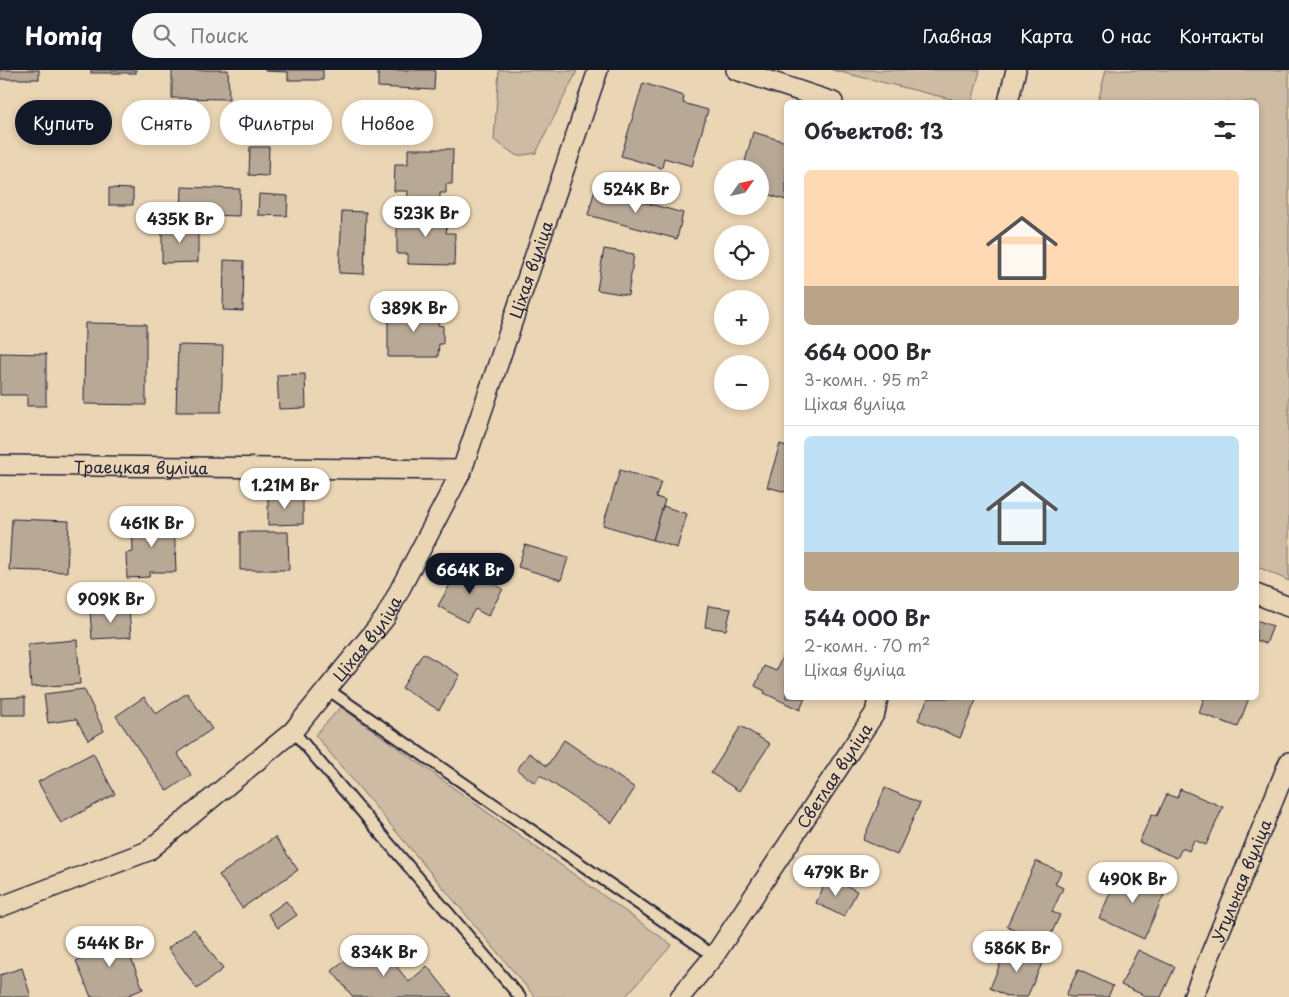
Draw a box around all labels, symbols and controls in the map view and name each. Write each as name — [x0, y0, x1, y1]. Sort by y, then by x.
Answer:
search box — [132, 13, 482, 58]
text: Homiq — [25, 17, 102, 53]
icon: search — [150, 21, 178, 49]
text: Поиск — [190, 21, 248, 49]
text: Главная — [923, 22, 992, 49]
text: Карта — [1020, 22, 1073, 49]
text: О нас — [1101, 22, 1151, 49]
text: Контакты — [1179, 22, 1264, 49]
chip: Купить — [15, 100, 112, 145]
chip: Снять — [122, 100, 210, 145]
chip: Фильтры — [220, 100, 332, 145]
chip: Новое — [342, 100, 433, 145]
text: Объектов: 13 — [804, 114, 944, 146]
icon: filters — [1211, 116, 1239, 144]
north arrow — [714, 160, 769, 215]
map controls — [714, 160, 769, 410]
pin: 524K Br — [590, 172, 682, 214]
text: 524K Br — [603, 176, 669, 200]
pin: 523K Br — [380, 196, 472, 238]
text: 523K Br — [393, 200, 459, 224]
pin: 435K Br — [134, 202, 226, 244]
icon: home — [977, 203, 1067, 293]
text: 435K Br — [147, 206, 213, 230]
street label: Ціхая вуліца — [503, 217, 558, 321]
button: locate — [714, 225, 769, 280]
pin: 389K Br — [368, 290, 460, 333]
button: + — [714, 290, 769, 345]
text: 389K Br — [381, 295, 447, 319]
text: 664 000 Br — [804, 335, 931, 367]
button: − — [714, 355, 769, 410]
text: 3-комн. · 95 m² — [804, 367, 929, 391]
text: Ціхая вуліца — [804, 391, 906, 415]
street label: Траецкая вуліца — [74, 454, 208, 479]
pin: 1.21M Br — [233, 468, 337, 510]
icon: home — [977, 468, 1067, 558]
text: 1.21M Br — [251, 472, 319, 496]
pin: 461K Br — [106, 506, 198, 548]
text: 461K Br — [120, 510, 184, 534]
pin: 664K Br — [424, 552, 516, 595]
text: 664K Br — [436, 557, 504, 581]
pin: 909K Br — [65, 582, 157, 624]
text: 909K Br — [78, 586, 144, 610]
street label: Ціхая вуліца — [326, 591, 407, 686]
text: 544 000 Br — [804, 601, 930, 633]
text: 2-комн. · 70 m² — [804, 633, 930, 657]
text: Ціхая вуліца — [804, 657, 906, 681]
street label: Светлая вуліца — [790, 718, 877, 833]
street label: Утульная вуліца — [1205, 815, 1277, 945]
pin: 479K Br — [790, 854, 882, 897]
text: 479K Br — [804, 859, 868, 883]
pin: 490K Br — [1087, 862, 1179, 904]
text: 490K Br — [1099, 866, 1167, 890]
pin: 544K Br — [64, 926, 156, 968]
text: 544K Br — [76, 930, 144, 954]
pin: 586K Br — [971, 930, 1063, 973]
pin: 834K Br — [338, 934, 430, 977]
text: 586K Br — [984, 935, 1050, 959]
text: 834K Br — [351, 939, 417, 963]

